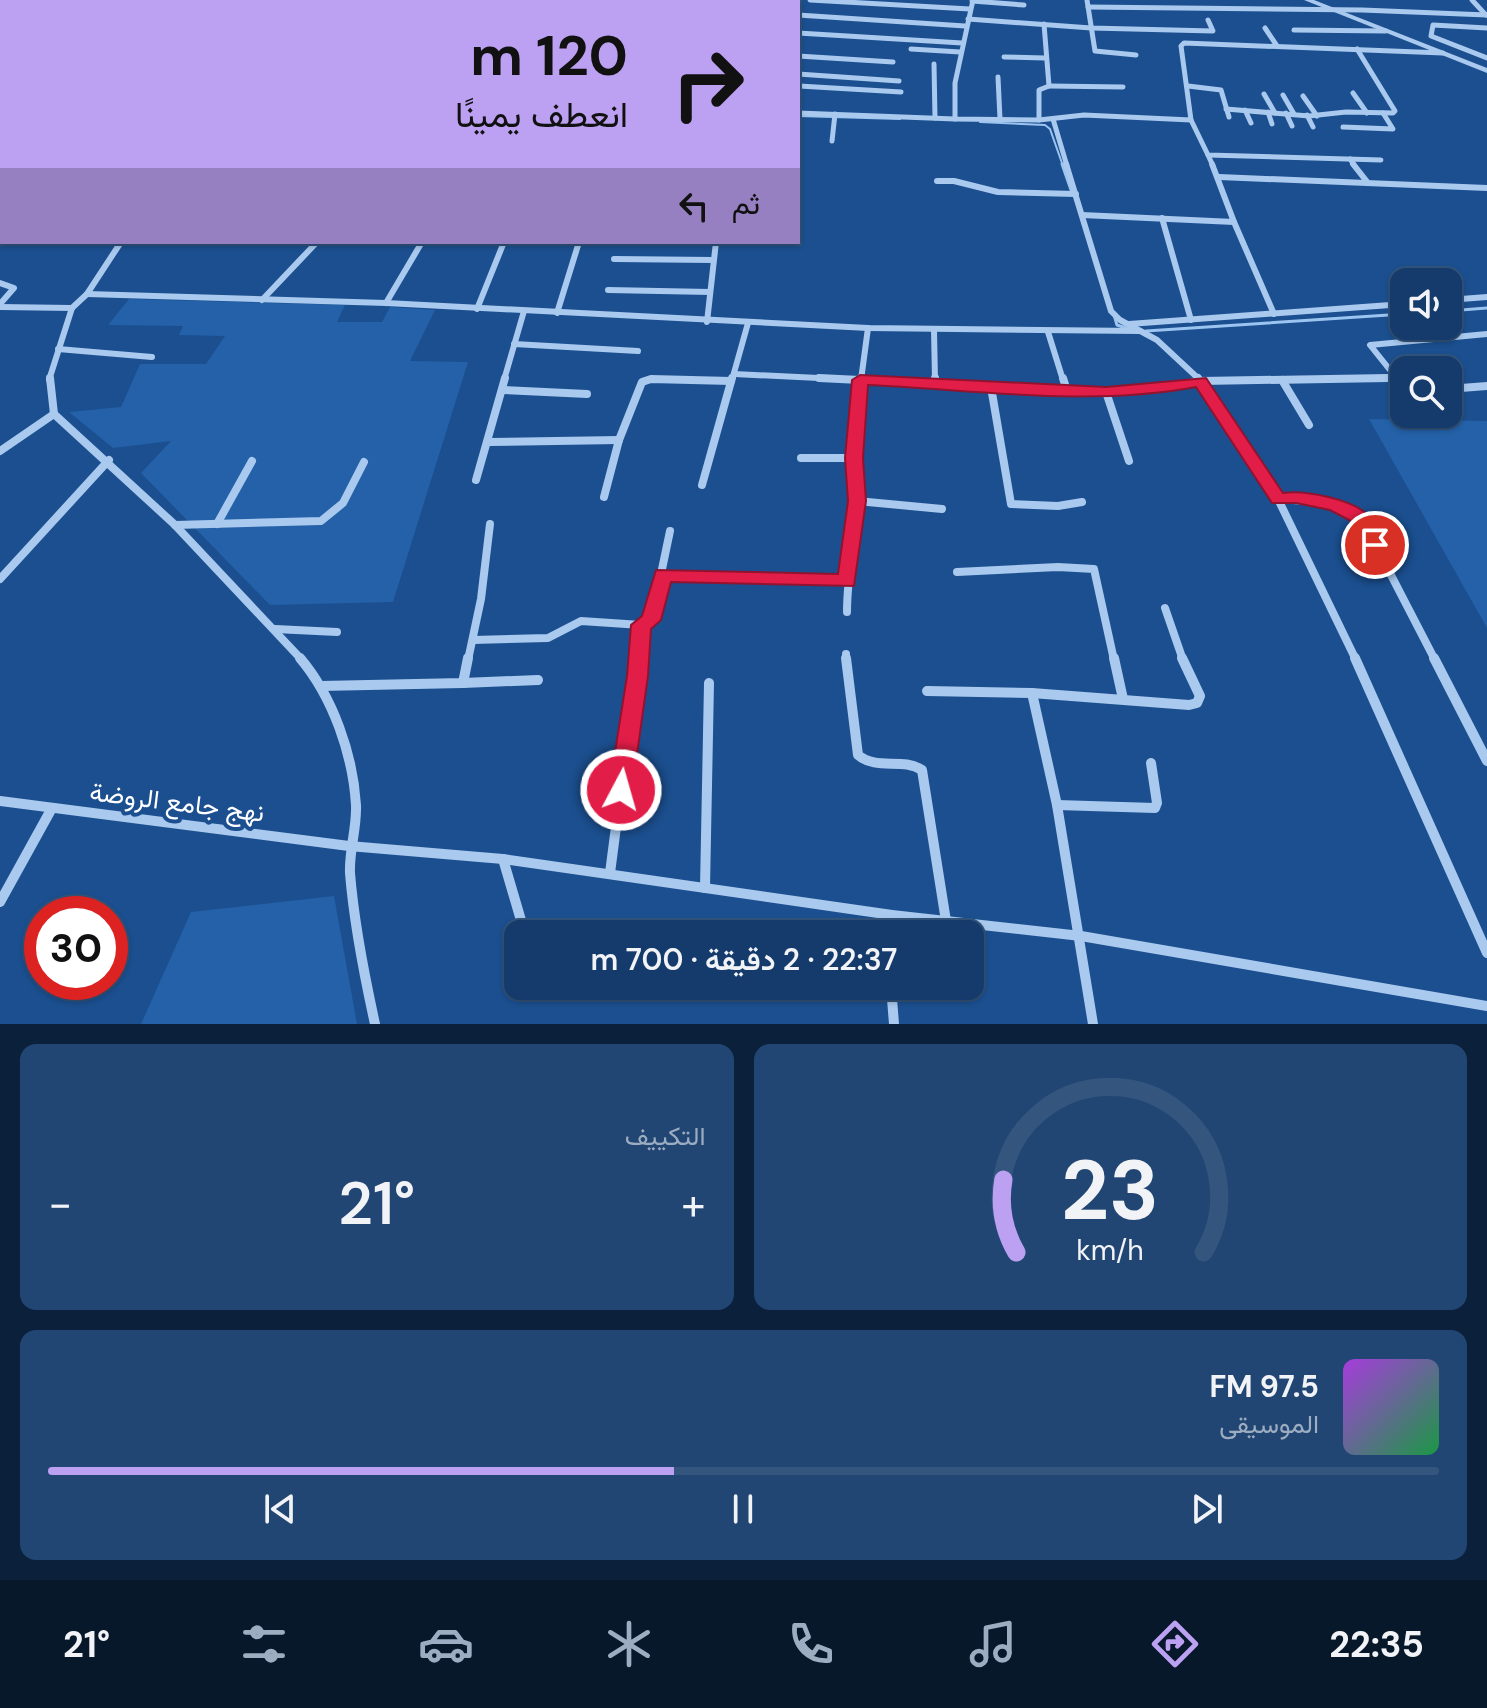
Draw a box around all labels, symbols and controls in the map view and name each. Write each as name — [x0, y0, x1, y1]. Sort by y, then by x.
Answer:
text: 120 m — [470, 19, 628, 92]
icon: right — [656, 32, 760, 136]
text: انعطف يمينًا — [455, 91, 628, 138]
icon: left — [672, 184, 716, 228]
text: ثم — [732, 184, 760, 223]
map controls — [1390, 268, 1462, 428]
button: sound — [1390, 268, 1462, 340]
button: search — [1390, 356, 1462, 428]
pin — [1341, 511, 1409, 579]
icon: arrive — [1353, 523, 1397, 567]
position arrow — [579, 748, 663, 832]
street label: نهج جامع الروضة — [88, 774, 266, 831]
speed limit sign: 30 — [24, 896, 128, 1000]
text: 22:37 · 2 دقيقة · 700 m — [591, 940, 897, 979]
text: التكييف — [625, 1119, 706, 1153]
text: 23 — [1061, 1136, 1159, 1245]
text: 21° — [338, 1164, 415, 1243]
text: − — [48, 1175, 72, 1233]
text: + — [681, 1175, 705, 1233]
text: km/h — [1076, 1232, 1144, 1269]
text: 97.5 FM — [1209, 1367, 1319, 1406]
text: الموسيقى — [1219, 1407, 1319, 1441]
icon: previous — [258, 1487, 302, 1531]
icon: pause — [721, 1487, 765, 1531]
icon: next — [1185, 1487, 1229, 1531]
icon: filters — [236, 1616, 292, 1672]
icon: car — [418, 1616, 474, 1672]
icon: climate — [601, 1616, 657, 1672]
icon: phone — [783, 1616, 839, 1672]
icon: music — [965, 1616, 1021, 1672]
icon: directions — [1147, 1616, 1203, 1672]
text: 21° — [63, 1621, 110, 1668]
text: 22:35 — [1329, 1621, 1424, 1668]

